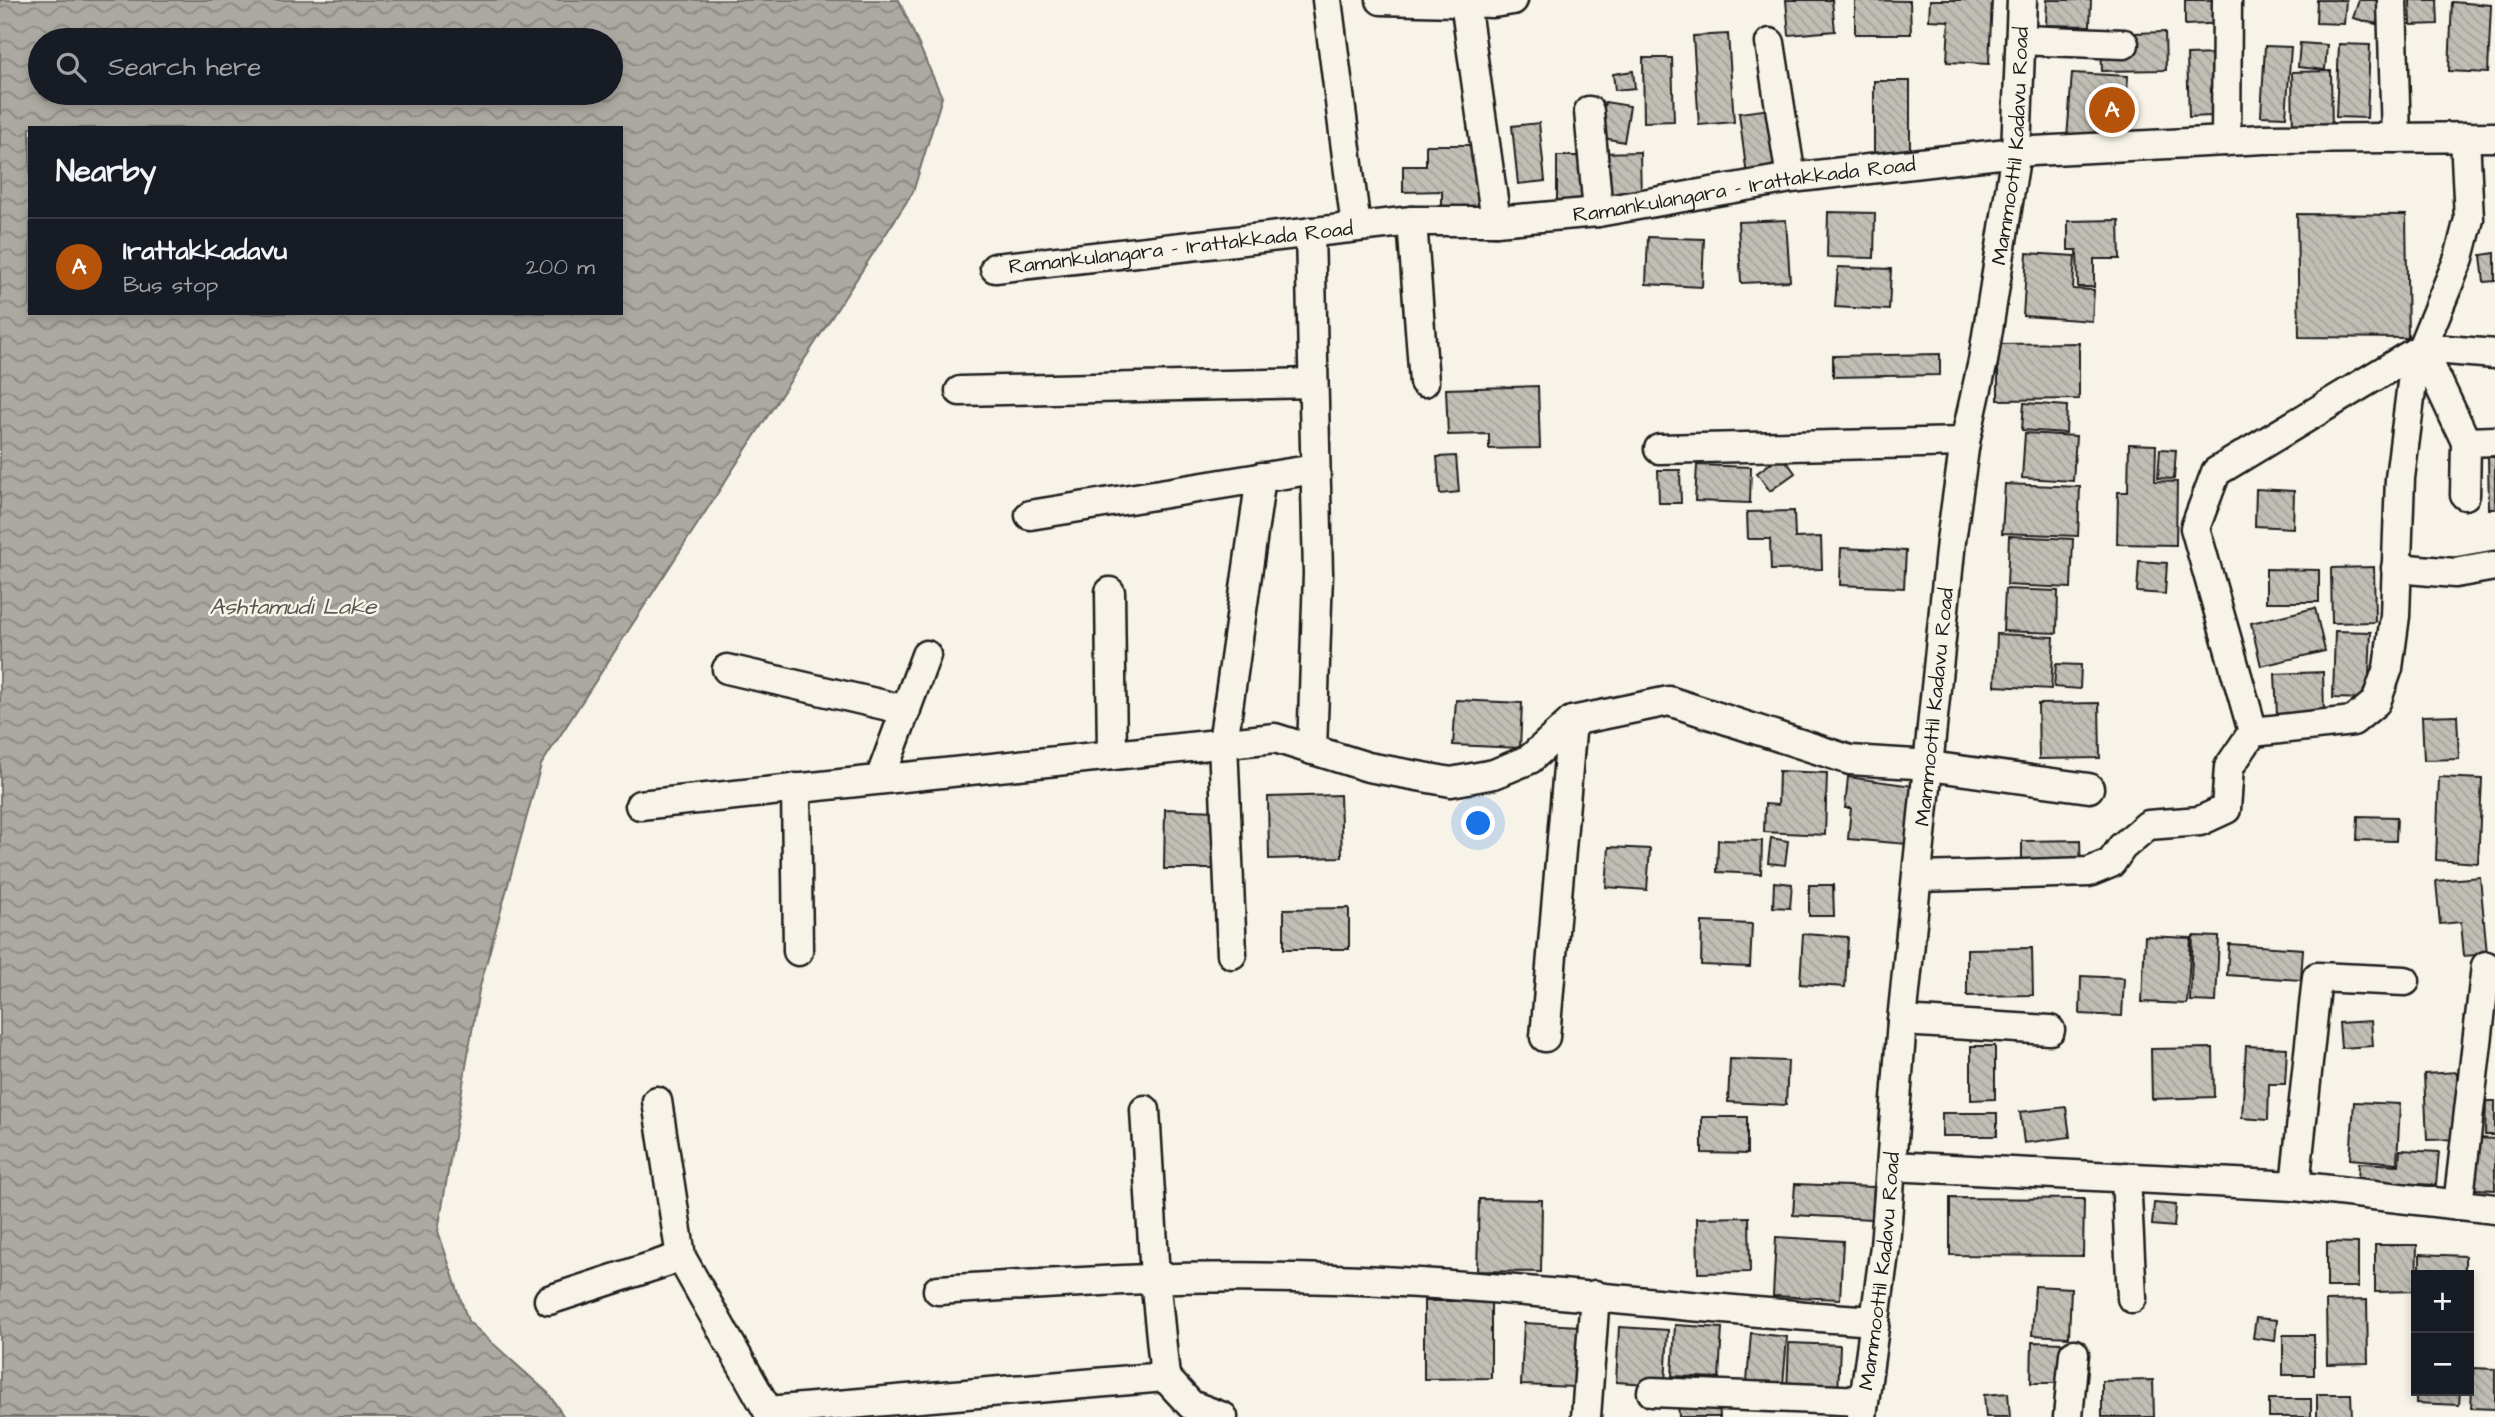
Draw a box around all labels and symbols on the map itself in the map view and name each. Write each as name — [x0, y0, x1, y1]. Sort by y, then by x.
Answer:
street label: Mammoottil Kadavu Road — [1984, 26, 2035, 267]
pin: A — [2089, 84, 2135, 136]
street label: Ramankulangara - Irattakkada Road — [1572, 149, 1917, 229]
street label: Ramankulangara - Irattakkada Road — [1007, 213, 1355, 281]
street label: Mammoottil Kadavu Road — [1907, 586, 1961, 827]
water label: Ashtamudi Lake — [210, 591, 378, 623]
your location — [1461, 806, 1495, 840]
street label: Mammoottil Kadavu Road — [1851, 1151, 1907, 1392]

